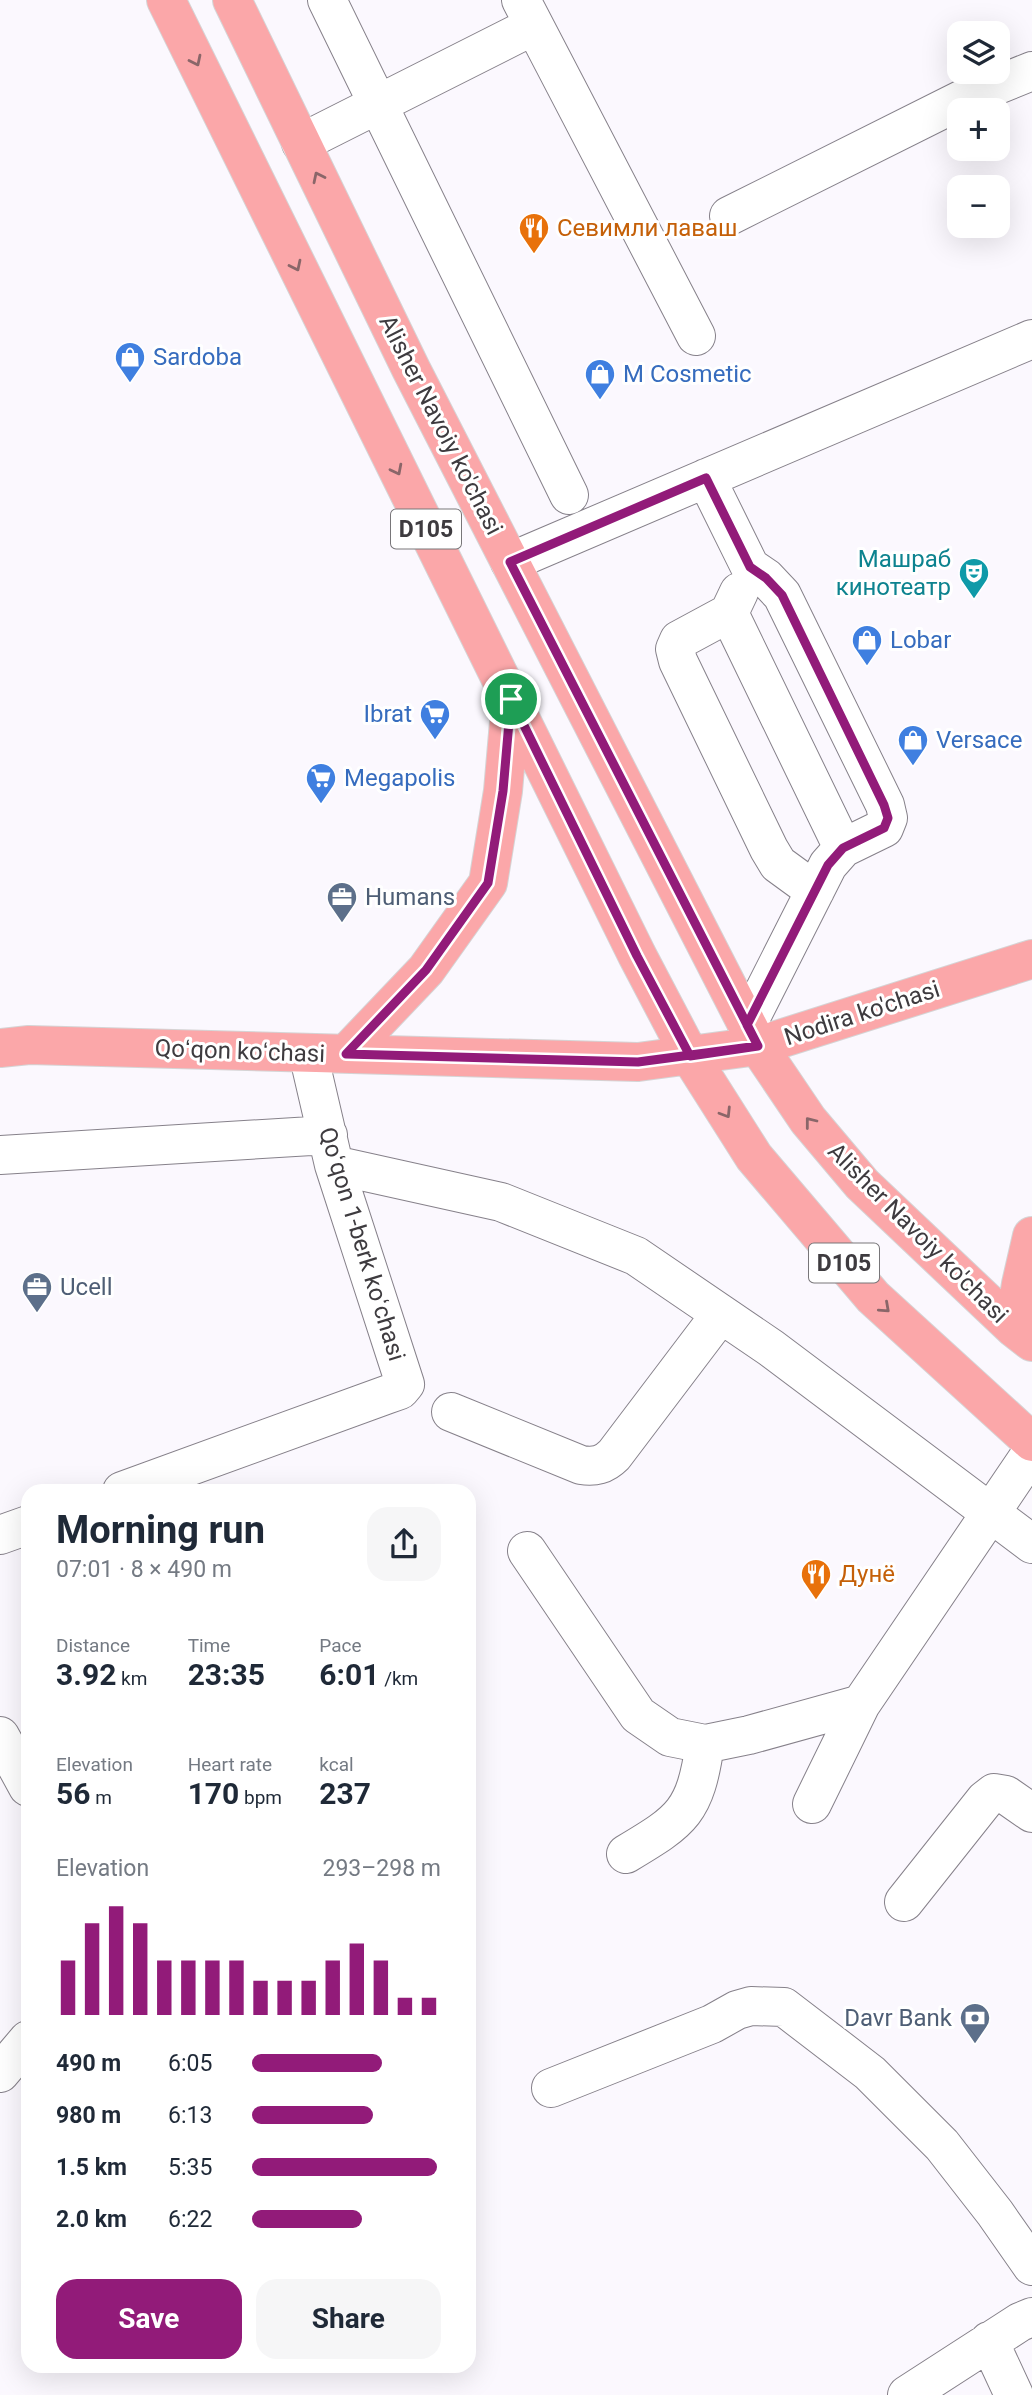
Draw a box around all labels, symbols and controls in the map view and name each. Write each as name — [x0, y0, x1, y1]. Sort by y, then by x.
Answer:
map controls — [947, 21, 1010, 238]
button: layers — [947, 21, 1010, 84]
one-way arrow — [187, 54, 201, 66]
button: + — [947, 98, 1010, 161]
one-way arrow — [312, 172, 326, 184]
button: − — [947, 175, 1010, 238]
restaurant icon: Севимли лаваш — [517, 211, 551, 255]
place label: Севимли лаваш — [557, 214, 738, 242]
one-way arrow — [288, 259, 302, 271]
street label: Alisher Navoiy ko'chasi — [373, 310, 509, 540]
shop icon: Sardoba — [113, 340, 147, 384]
place label: Sardoba — [153, 343, 242, 371]
shop icon: M Cosmetic — [583, 357, 617, 401]
place label: M Cosmetic — [623, 360, 752, 388]
one-way arrow — [388, 462, 402, 475]
road number: D105 — [391, 509, 461, 548]
place label: Машраб кинотеатр — [836, 545, 951, 601]
theatre icon: Машраб кинотеатр — [957, 556, 991, 600]
shop icon: Lobar — [850, 623, 884, 667]
place label: Lobar — [890, 626, 951, 654]
pin — [481, 669, 541, 729]
icon: arrive — [492, 680, 530, 718]
supermarket icon: Ibrat — [418, 697, 452, 741]
place label: Ibrat — [363, 700, 412, 728]
shop icon: Versace — [896, 723, 930, 767]
place label: Versace — [936, 726, 1022, 754]
supermarket icon: Megapolis — [304, 761, 338, 805]
place label: Megapolis — [344, 764, 455, 792]
office icon: Humans — [325, 880, 359, 924]
place label: Humans — [365, 883, 455, 911]
street label: Nodira ko'chasi — [781, 975, 943, 1051]
street label: Qoʻqon koʻchasi — [154, 1034, 326, 1068]
one-way arrow — [718, 1106, 731, 1119]
one-way arrow — [806, 1117, 818, 1130]
street label: Qoʻqon 1-berk koʻchasi — [313, 1124, 411, 1364]
street label: Alisher Navoiy ko'chasi — [822, 1137, 1014, 1329]
road number: D105 — [809, 1244, 879, 1282]
office icon: Ucell — [20, 1270, 54, 1314]
place label: Ucell — [60, 1273, 113, 1301]
one-way arrow — [877, 1300, 890, 1312]
button: share — [367, 1507, 441, 1581]
text: Morning run — [56, 1508, 265, 1552]
text: 07:01 · 8 × 490 m — [56, 1556, 232, 1583]
restaurant icon: Дунё — [799, 1557, 833, 1601]
place label: Дунё — [839, 1560, 895, 1588]
text: Distance — [56, 1634, 130, 1657]
text: Time — [188, 1634, 230, 1657]
text: Pace — [319, 1634, 362, 1657]
text: 3.92 — [56, 1657, 116, 1692]
text: 23:35 — [188, 1657, 265, 1692]
text: 6:01 — [319, 1657, 379, 1692]
text: km — [116, 1667, 147, 1690]
text: /km — [379, 1667, 418, 1690]
text: Elevation — [56, 1753, 133, 1776]
text: Heart rate — [188, 1753, 272, 1776]
text: kcal — [319, 1753, 354, 1776]
text: 56 — [56, 1776, 90, 1811]
text: 170 — [188, 1776, 239, 1811]
text: 237 — [319, 1776, 371, 1811]
text: m — [90, 1786, 112, 1809]
text: bpm — [239, 1786, 282, 1809]
text: Elevation — [56, 1855, 149, 1882]
text: 293–298 m — [322, 1855, 441, 1882]
bank icon: Davr Bank — [958, 2001, 992, 2045]
place label: Davr Bank — [844, 2004, 953, 2032]
text: 490 m — [56, 2050, 121, 2077]
text: 6:05 — [168, 2050, 212, 2077]
text: 980 m — [56, 2102, 121, 2129]
text: 6:13 — [168, 2102, 212, 2129]
text: 1.5 km — [56, 2154, 127, 2181]
text: 5:35 — [168, 2154, 212, 2181]
text: 2.0 km — [56, 2206, 127, 2233]
text: 6:22 — [168, 2206, 212, 2233]
button: Save — [56, 2279, 242, 2359]
button: Share — [256, 2279, 441, 2359]

